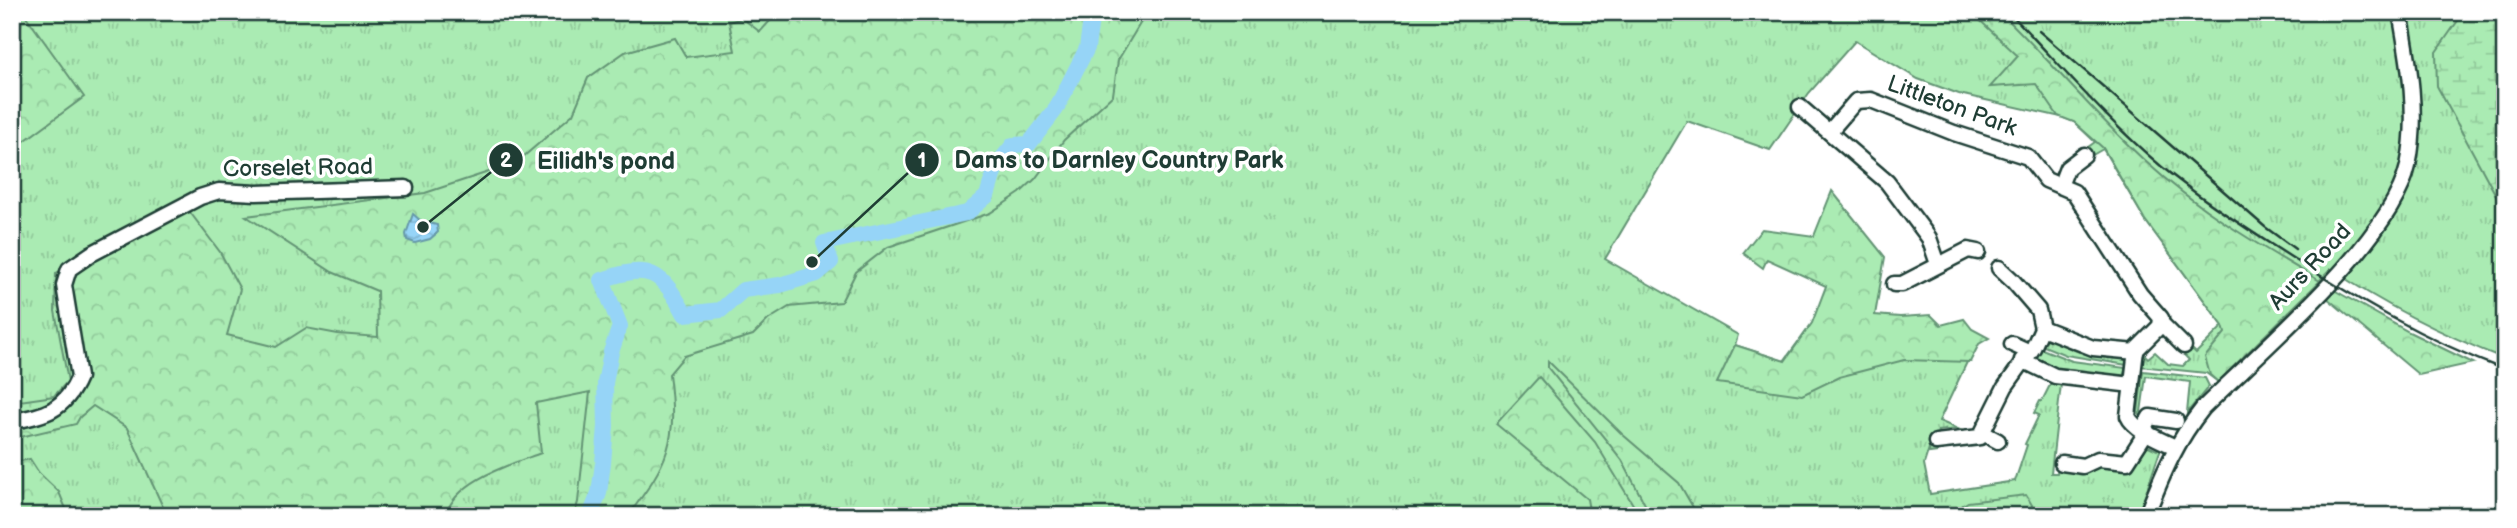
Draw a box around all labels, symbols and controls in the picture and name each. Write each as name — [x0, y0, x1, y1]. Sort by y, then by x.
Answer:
street label: Littleton Park — [1883, 70, 2021, 143]
callout: Dams to Darnley Country Park — [904, 137, 1298, 182]
callout: Eilidh's pond — [488, 138, 689, 183]
text: Dams to Darnley Country Park — [954, 146, 1284, 175]
text: Eilidh's pond — [537, 147, 675, 176]
text: 2 — [500, 148, 513, 173]
text: 1 — [918, 148, 926, 173]
street label: Corselet Road — [223, 153, 373, 183]
street label: Aurs Road — [2263, 218, 2357, 316]

